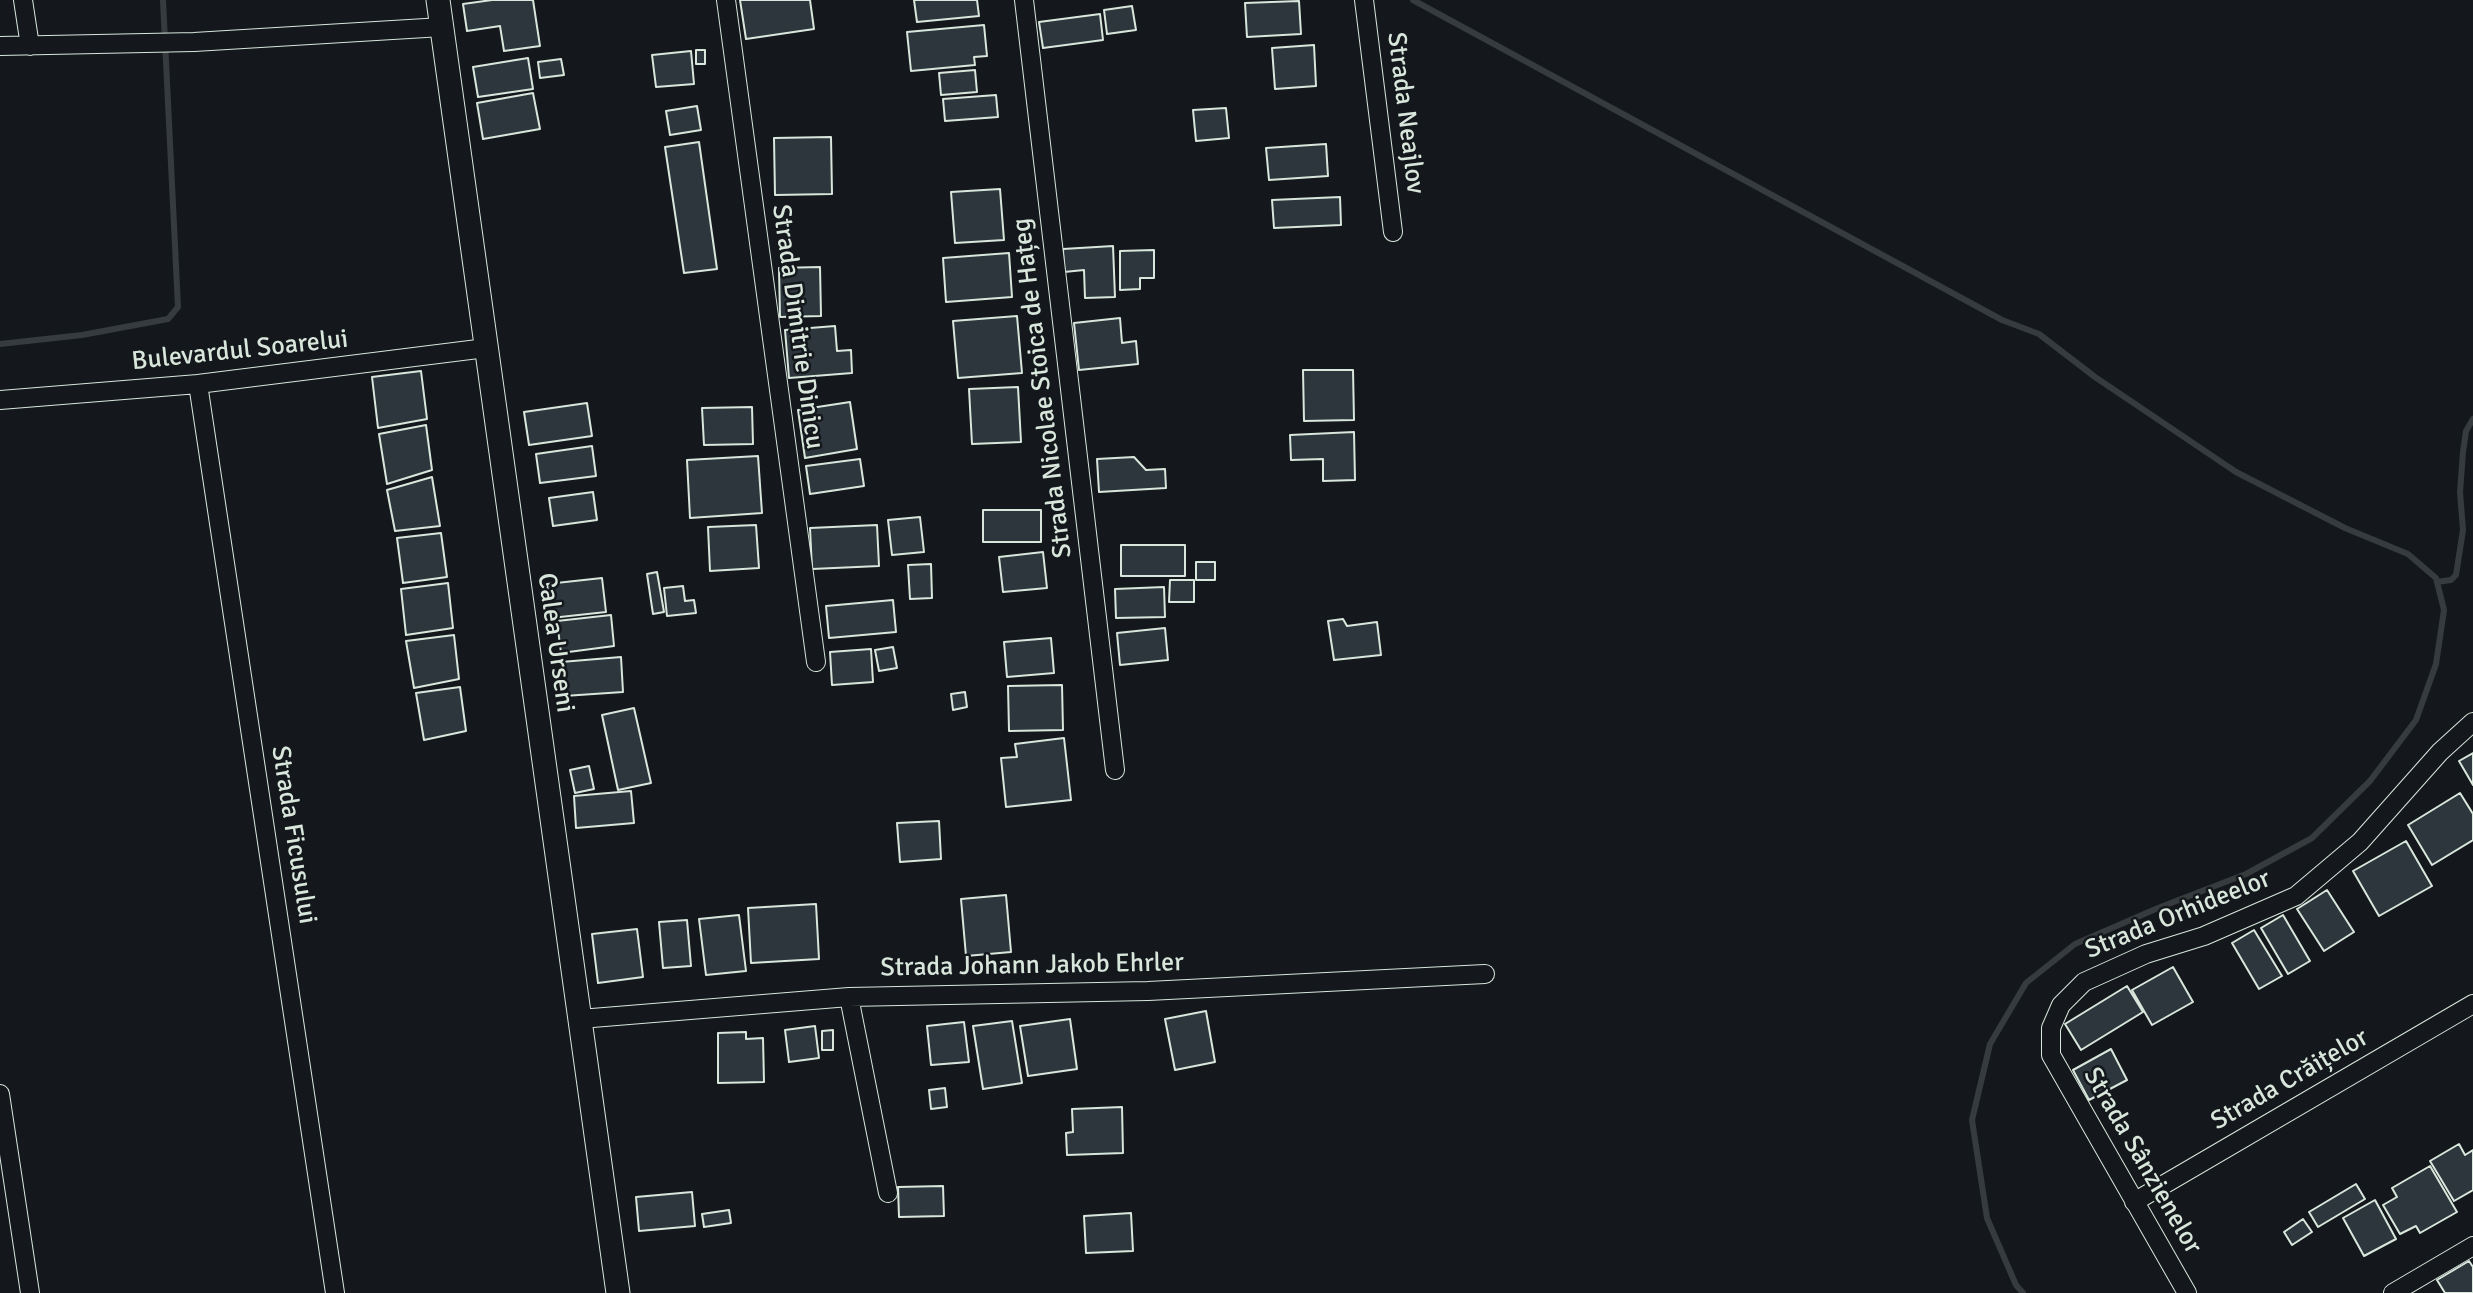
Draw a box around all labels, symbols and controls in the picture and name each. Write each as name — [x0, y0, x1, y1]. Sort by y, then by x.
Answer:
street label: Strada Neajlov — [1380, 31, 1430, 195]
street label: Strada Dimitrie Dinicu — [764, 203, 830, 451]
street label: Strada Nicolae Stoica de Hațeg — [1007, 216, 1079, 560]
street label: Bulevardul Soarelui — [130, 324, 350, 378]
street label: Calea Urseni — [530, 571, 580, 715]
street label: Strada Ficusului — [264, 744, 322, 926]
street label: Strada Orhideelor — [2081, 864, 2275, 966]
street label: Strada Johann Jakob Ehrler — [880, 948, 1184, 984]
street label: Strada Crăițelor — [2206, 1022, 2374, 1138]
street label: Strada Sânzienelor — [2076, 1062, 2208, 1260]

